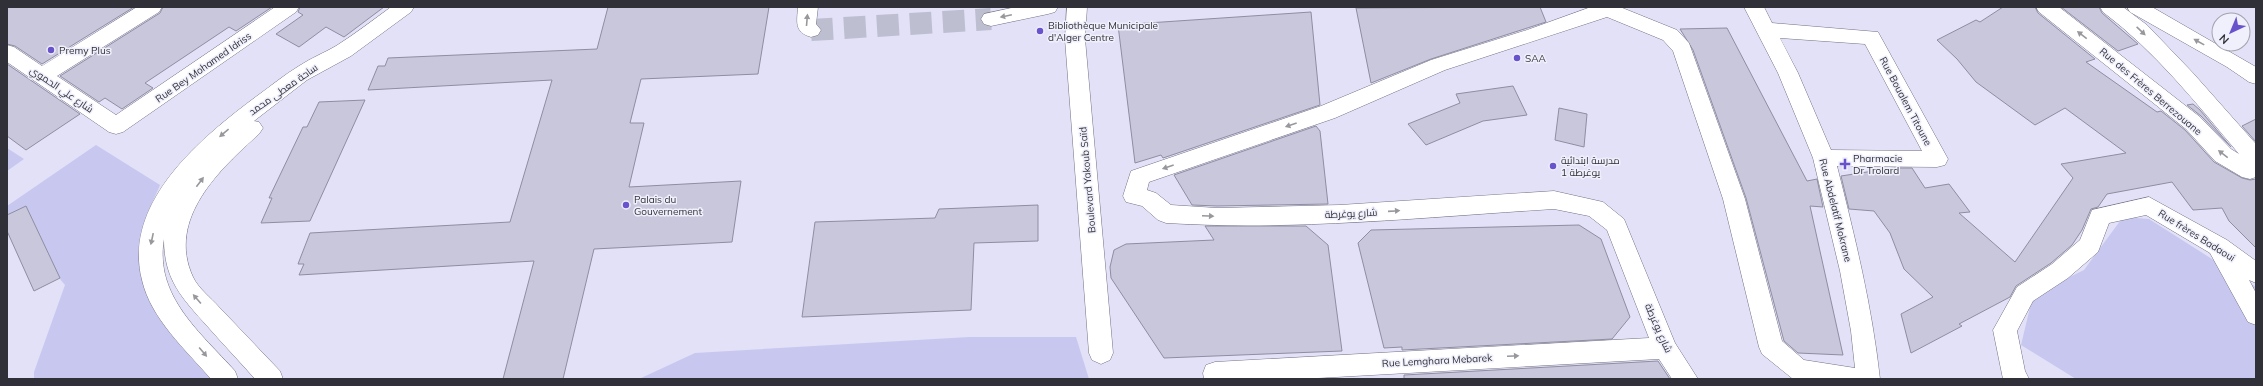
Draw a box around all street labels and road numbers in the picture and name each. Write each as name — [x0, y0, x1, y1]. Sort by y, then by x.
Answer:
street label: Rue Bey Mohamed Idriss — [153, 29, 254, 106]
street label: Rue des Frères Berrezouane — [2097, 45, 2204, 138]
street label: Rue Boualem Titoune — [1877, 55, 1935, 148]
street label: ساحة معطى محمد — [246, 61, 320, 118]
street label: شارع علي الحموي — [27, 63, 96, 116]
street label: Boulevard Yakoub Saïd — [1076, 126, 1099, 234]
street label: Rue Abdelatif Mokrane — [1816, 157, 1855, 263]
street label: شارع يوغرطة — [1324, 206, 1378, 221]
street label: Rue frères Badaoui — [2156, 206, 2238, 264]
street label: شارع يوغرطة — [1642, 302, 1675, 355]
street label: Rue Lemghara Mebarek — [1381, 351, 1493, 370]

